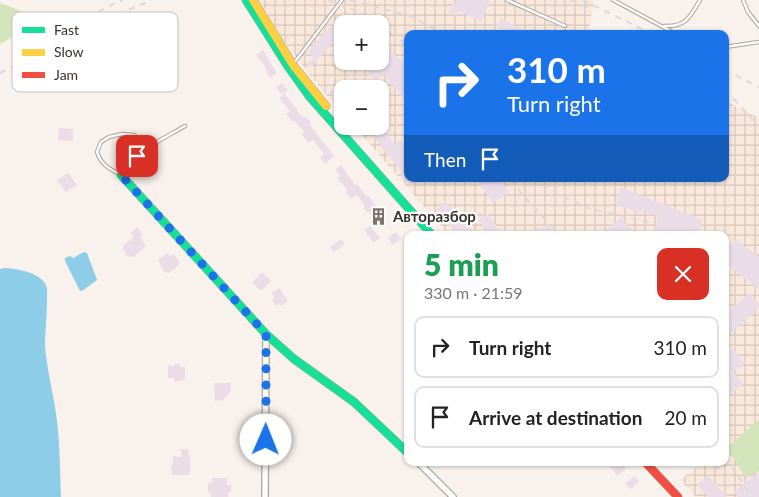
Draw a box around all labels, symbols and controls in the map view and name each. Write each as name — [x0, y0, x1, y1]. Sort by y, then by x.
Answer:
legend — [12, 12, 178, 92]
map controls — [334, 15, 389, 135]
button: + — [334, 15, 389, 70]
text: Fast — [54, 21, 79, 38]
text: Slow — [54, 43, 84, 60]
text: 310 m — [507, 48, 606, 90]
icon: right — [424, 50, 489, 115]
text: Jam — [54, 66, 78, 83]
button: − — [334, 80, 389, 135]
text: Turn right — [507, 90, 601, 117]
pin — [116, 135, 158, 177]
icon: arrive — [123, 142, 151, 170]
icon: arrive — [476, 145, 504, 173]
text: Then — [424, 148, 466, 171]
building icon: Авторазбор — [369, 206, 389, 226]
place label: Авторазбор — [392, 207, 476, 225]
text: 5 min — [424, 246, 499, 282]
button: close — [657, 248, 709, 300]
text: 330 m · 21:59 — [424, 283, 523, 302]
icon: right — [426, 333, 454, 361]
text: Turn right — [469, 336, 551, 359]
text: 310 m — [653, 336, 707, 359]
icon: arrive — [426, 403, 454, 431]
text: Arrive at destination — [469, 406, 642, 429]
text: 20 m — [664, 406, 707, 429]
position arrow — [239, 413, 291, 465]

